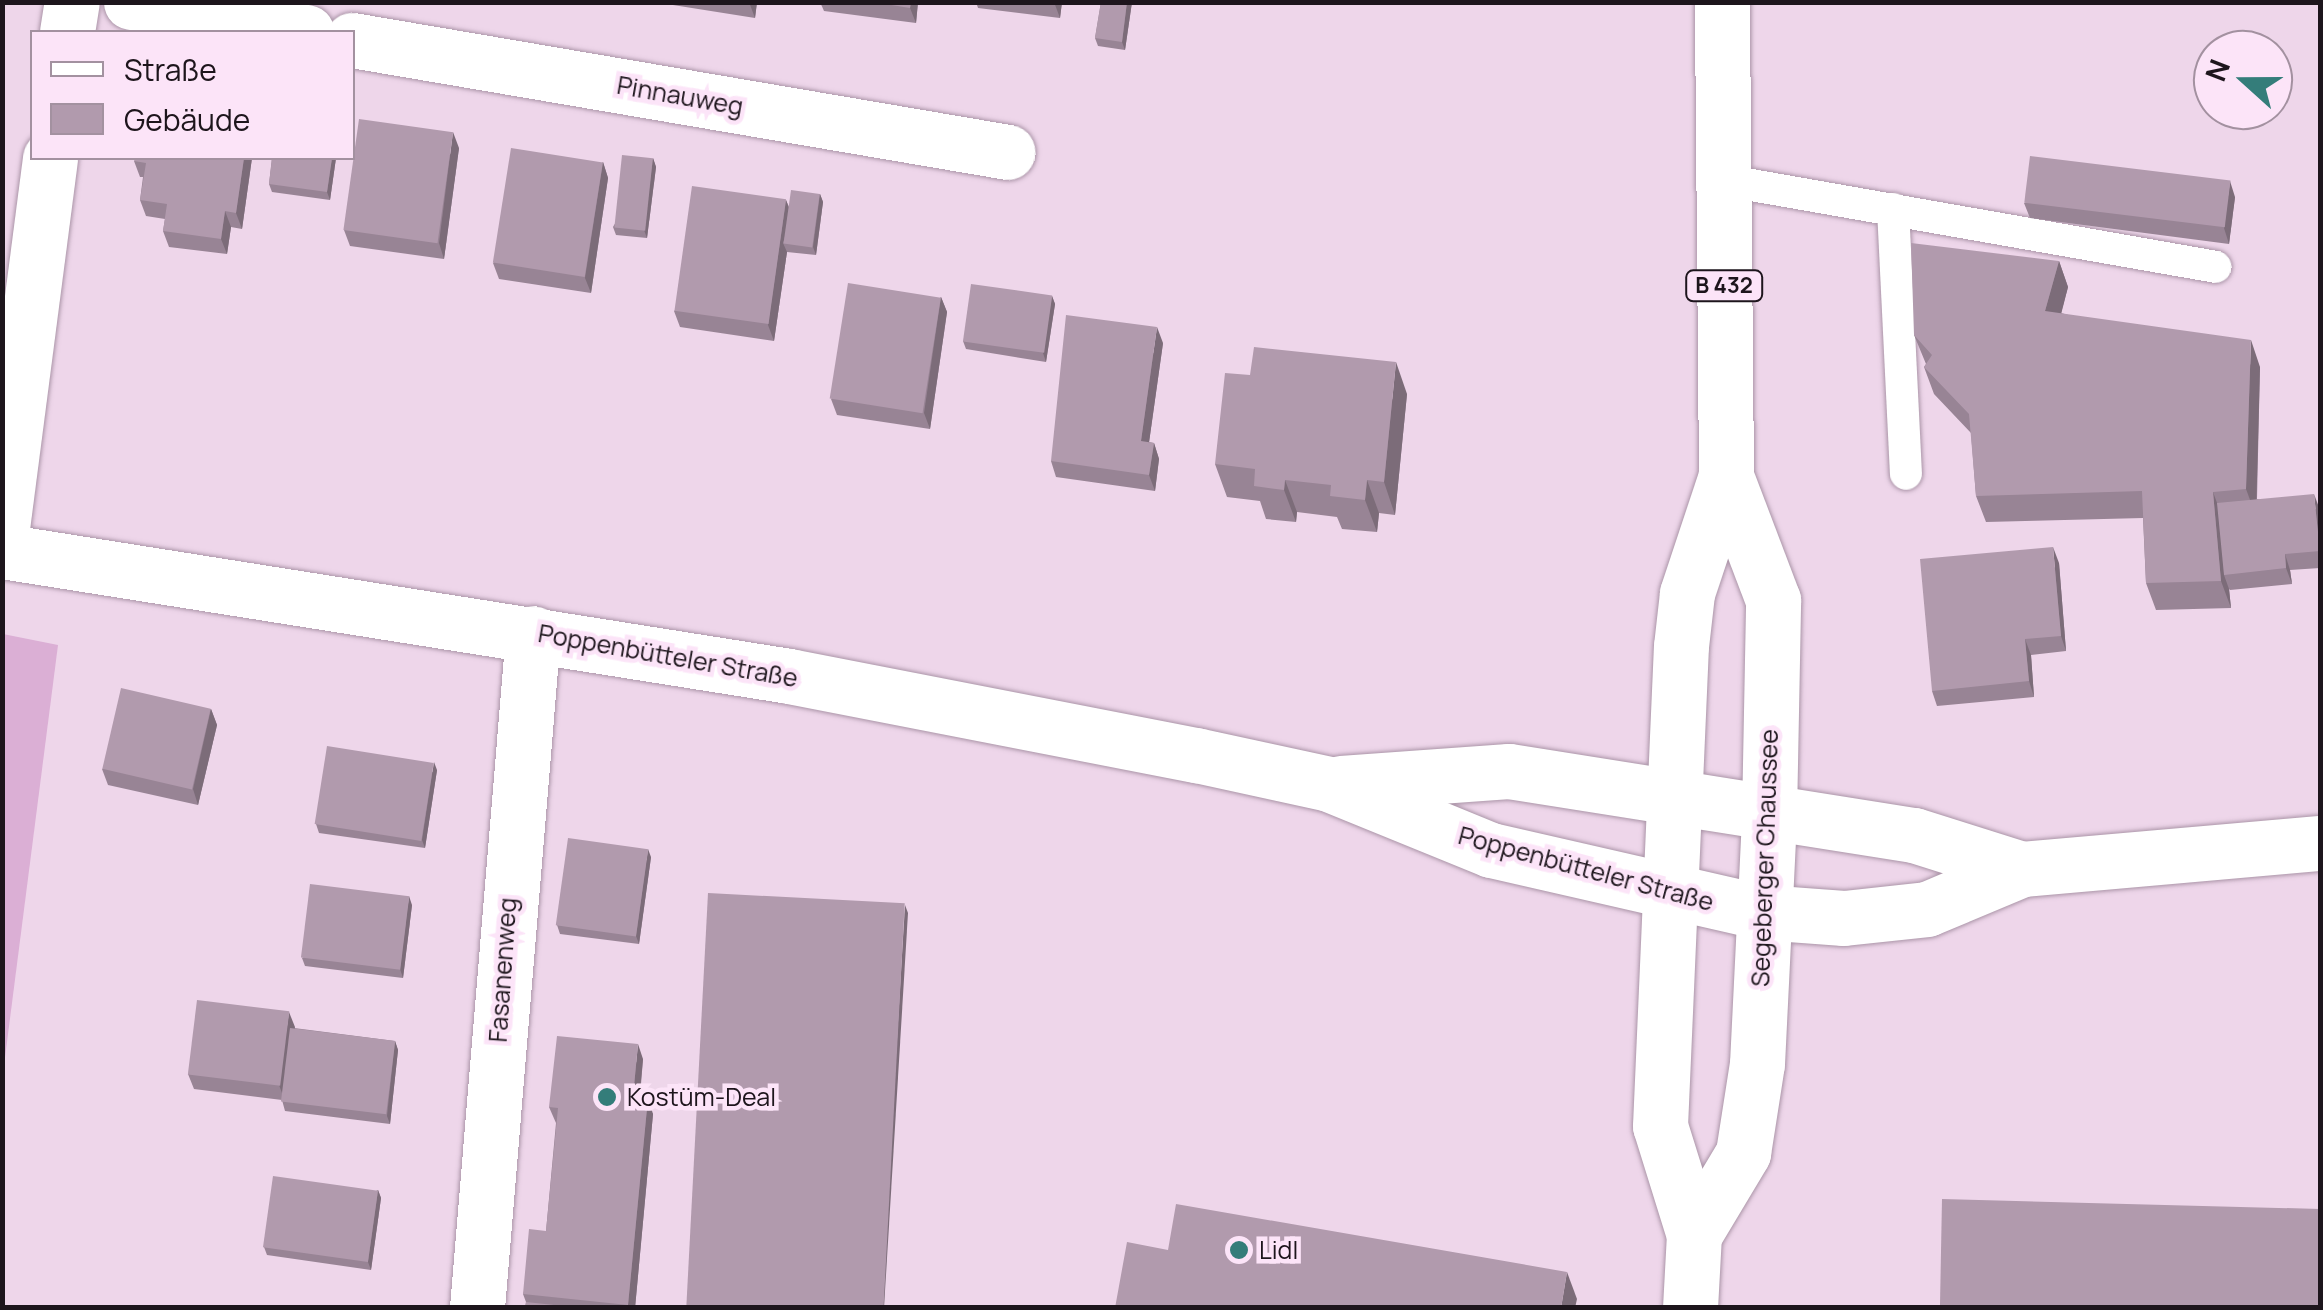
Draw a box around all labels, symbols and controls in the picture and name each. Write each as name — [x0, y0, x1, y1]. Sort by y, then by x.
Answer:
legend — [30, 30, 355, 160]
north arrow — [2193, 30, 2293, 130]
text: Straße — [124, 49, 217, 90]
text: N — [2196, 54, 2238, 86]
street label: Pinnauweg — [615, 70, 745, 122]
text: Gebäude — [124, 99, 250, 140]
road number: B 432 — [1684, 269, 1764, 303]
street label: Poppenbütteler Straße — [536, 618, 800, 694]
street label: Segeberger Chaussee — [1746, 729, 1784, 987]
street label: Poppenbütteler Straße — [1455, 820, 1717, 918]
street label: Fasanenweg — [483, 897, 523, 1043]
place label: Kostüm-Deal — [627, 1082, 776, 1112]
marker: Kostüm-Deal — [596, 1086, 618, 1108]
place label: Lidl — [1259, 1235, 1298, 1265]
marker: Lidl — [1228, 1239, 1250, 1261]

